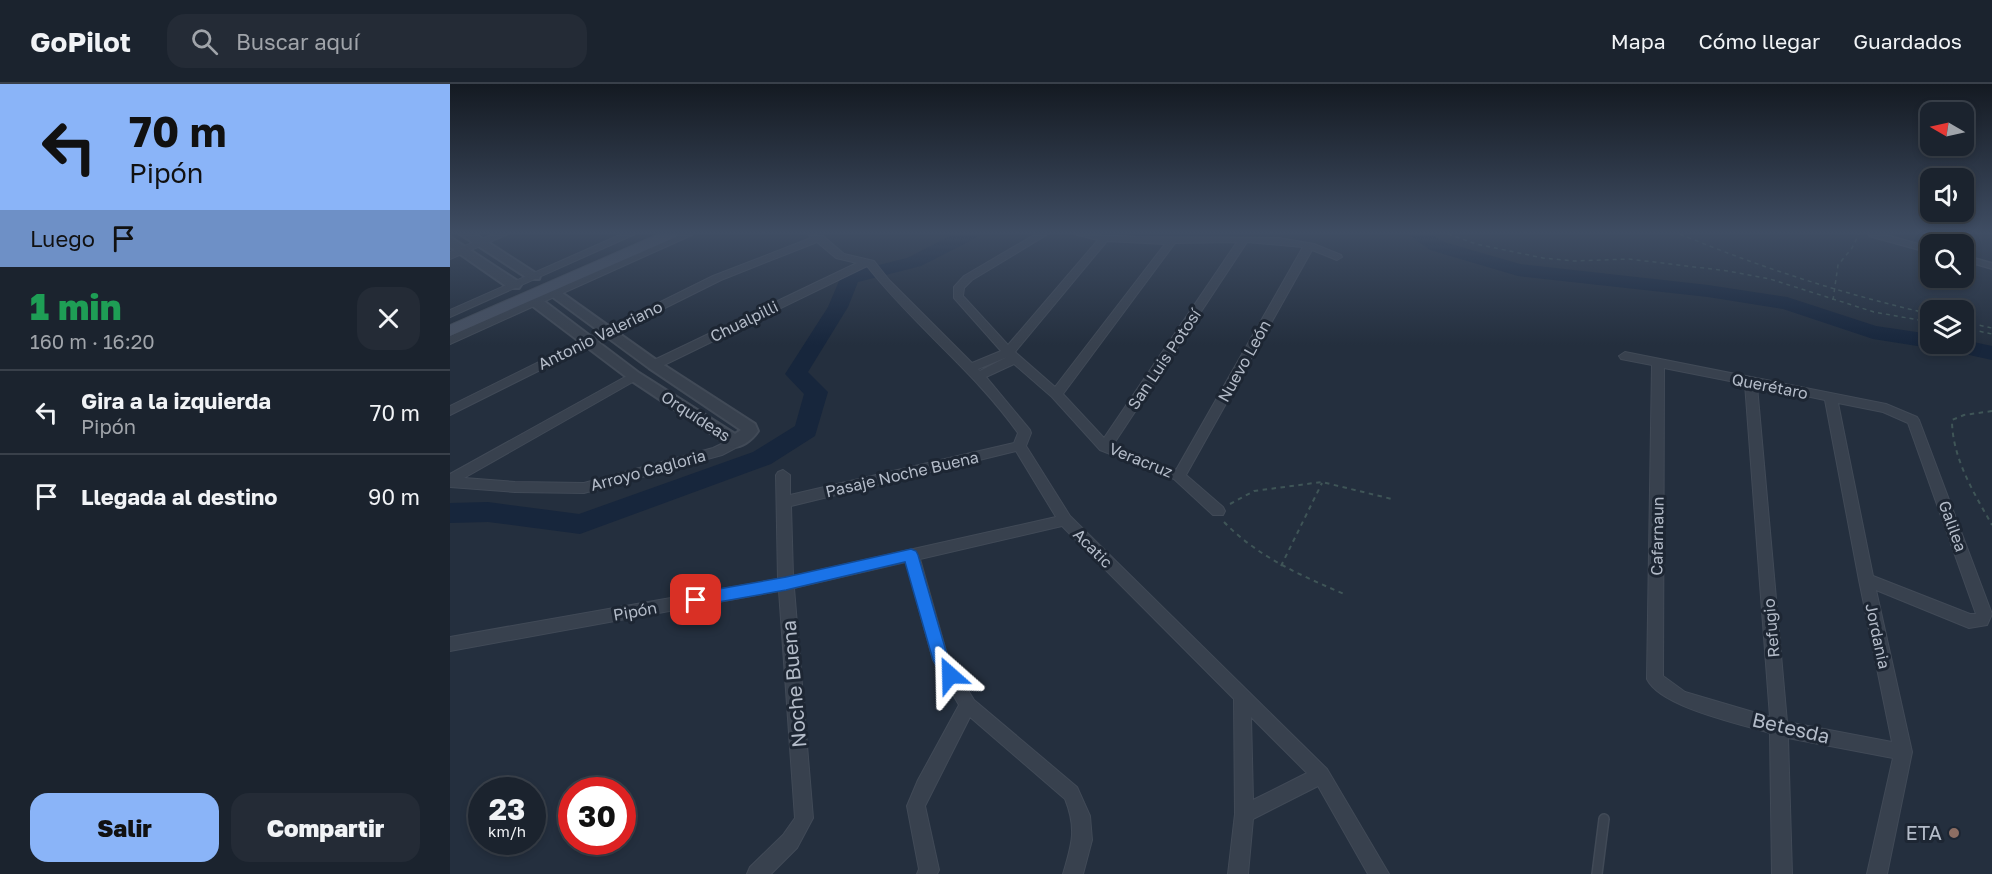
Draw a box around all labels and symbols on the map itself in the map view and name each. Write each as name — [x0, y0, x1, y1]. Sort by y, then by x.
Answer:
north arrow — [1920, 102, 1974, 156]
street label: Antonio Valeriano — [534, 296, 666, 374]
street label: Chualpilli — [707, 296, 781, 346]
street label: San Luis Potosí — [1123, 303, 1206, 413]
street label: Nuevo León — [1213, 316, 1275, 406]
street label: Querétaro — [1730, 369, 1810, 403]
street label: Orquídeas — [658, 386, 734, 446]
street label: Veracruz — [1106, 438, 1176, 482]
street label: Arroyo Cagloria — [588, 445, 708, 495]
street label: Pasaje Noche Buena — [823, 447, 981, 501]
street label: Cafarnaun — [1646, 496, 1668, 576]
street label: Galilea — [1935, 498, 1971, 554]
street label: Acatic — [1069, 524, 1117, 572]
pin — [670, 574, 721, 625]
street label: Pipón — [612, 597, 658, 625]
street label: Refugio — [1758, 598, 1784, 658]
street label: Jordania — [1861, 601, 1895, 671]
street label: Noche Buena — [775, 619, 811, 749]
position arrow — [918, 643, 982, 707]
street label: Betesda — [1750, 706, 1832, 748]
speed limit sign: 30 — [558, 777, 636, 855]
place label: ETA — [1905, 820, 1942, 844]
marker: ETA — [1947, 826, 1961, 840]

